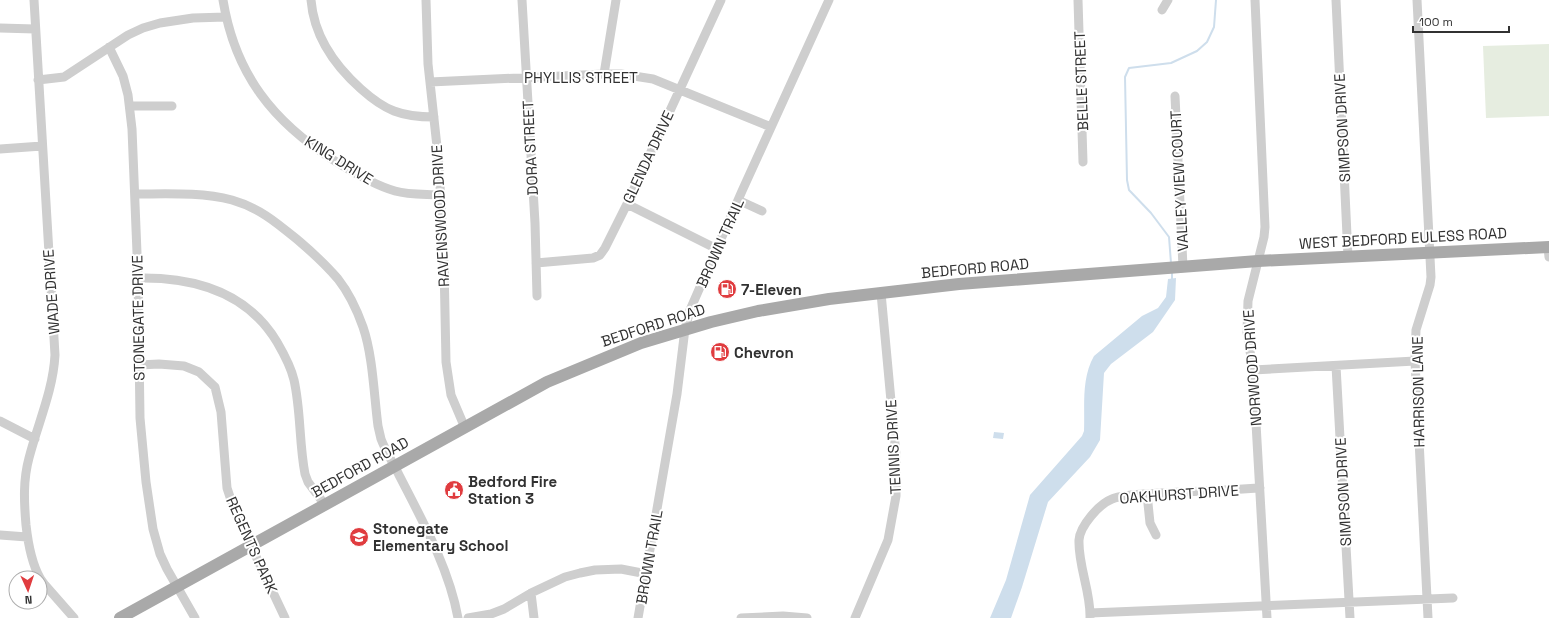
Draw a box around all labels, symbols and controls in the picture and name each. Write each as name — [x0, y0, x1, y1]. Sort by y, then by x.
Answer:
scale bar — [1413, 8, 1509, 34]
text: 100 m — [1419, 14, 1453, 30]
street label: BELLE STREET — [1070, 31, 1092, 131]
street label: PHYLLIS STREET — [524, 68, 638, 87]
street label: SIMPSON DRIVE — [1330, 73, 1354, 183]
street label: DORA STREET — [518, 100, 542, 196]
street label: GLENDA DRIVE — [618, 108, 678, 206]
street label: VALLEY VIEW COURT — [1166, 110, 1192, 252]
street label: KING DRIVE — [301, 131, 377, 189]
street label: RAVENSWOOD DRIVE — [427, 144, 453, 288]
street label: BROWN TRAIL — [692, 196, 748, 290]
street label: WEST BEDFORD EULESS ROAD — [1299, 223, 1508, 253]
street label: WADE DRIVE — [39, 249, 63, 335]
street label: BEDFORD ROAD — [920, 254, 1030, 282]
street label: STONEGATE DRIVE — [127, 255, 149, 381]
fuel station icon: 7-Eleven — [716, 278, 738, 300]
place label: 7-Eleven — [741, 280, 802, 299]
street label: BEDFORD ROAD — [599, 299, 708, 351]
street label: NORWOOD DRIVE — [1238, 309, 1266, 427]
street label: HARRISON LANE — [1408, 336, 1428, 448]
fuel station icon: Chevron — [709, 341, 731, 363]
place label: Chevron — [734, 343, 794, 362]
street label: TENNIS DRIVE — [881, 399, 905, 495]
street label: BEDFORD ROAD — [308, 432, 412, 502]
street label: SIMPSON DRIVE — [1331, 437, 1355, 547]
place label: Bedford Fire Station 3 — [468, 472, 557, 508]
public building icon: Bedford Fire Station 3 — [443, 479, 465, 501]
street label: OAKHURST DRIVE — [1119, 480, 1239, 508]
street label: REGENTS PARK — [222, 494, 282, 596]
street label: BROWN TRAIL — [631, 508, 667, 606]
place label: Stonegate Elementary School — [373, 519, 508, 555]
school or university icon: Stonegate Elementary School — [348, 526, 370, 548]
north arrow — [8, 570, 48, 610]
text: N — [24, 593, 33, 607]

